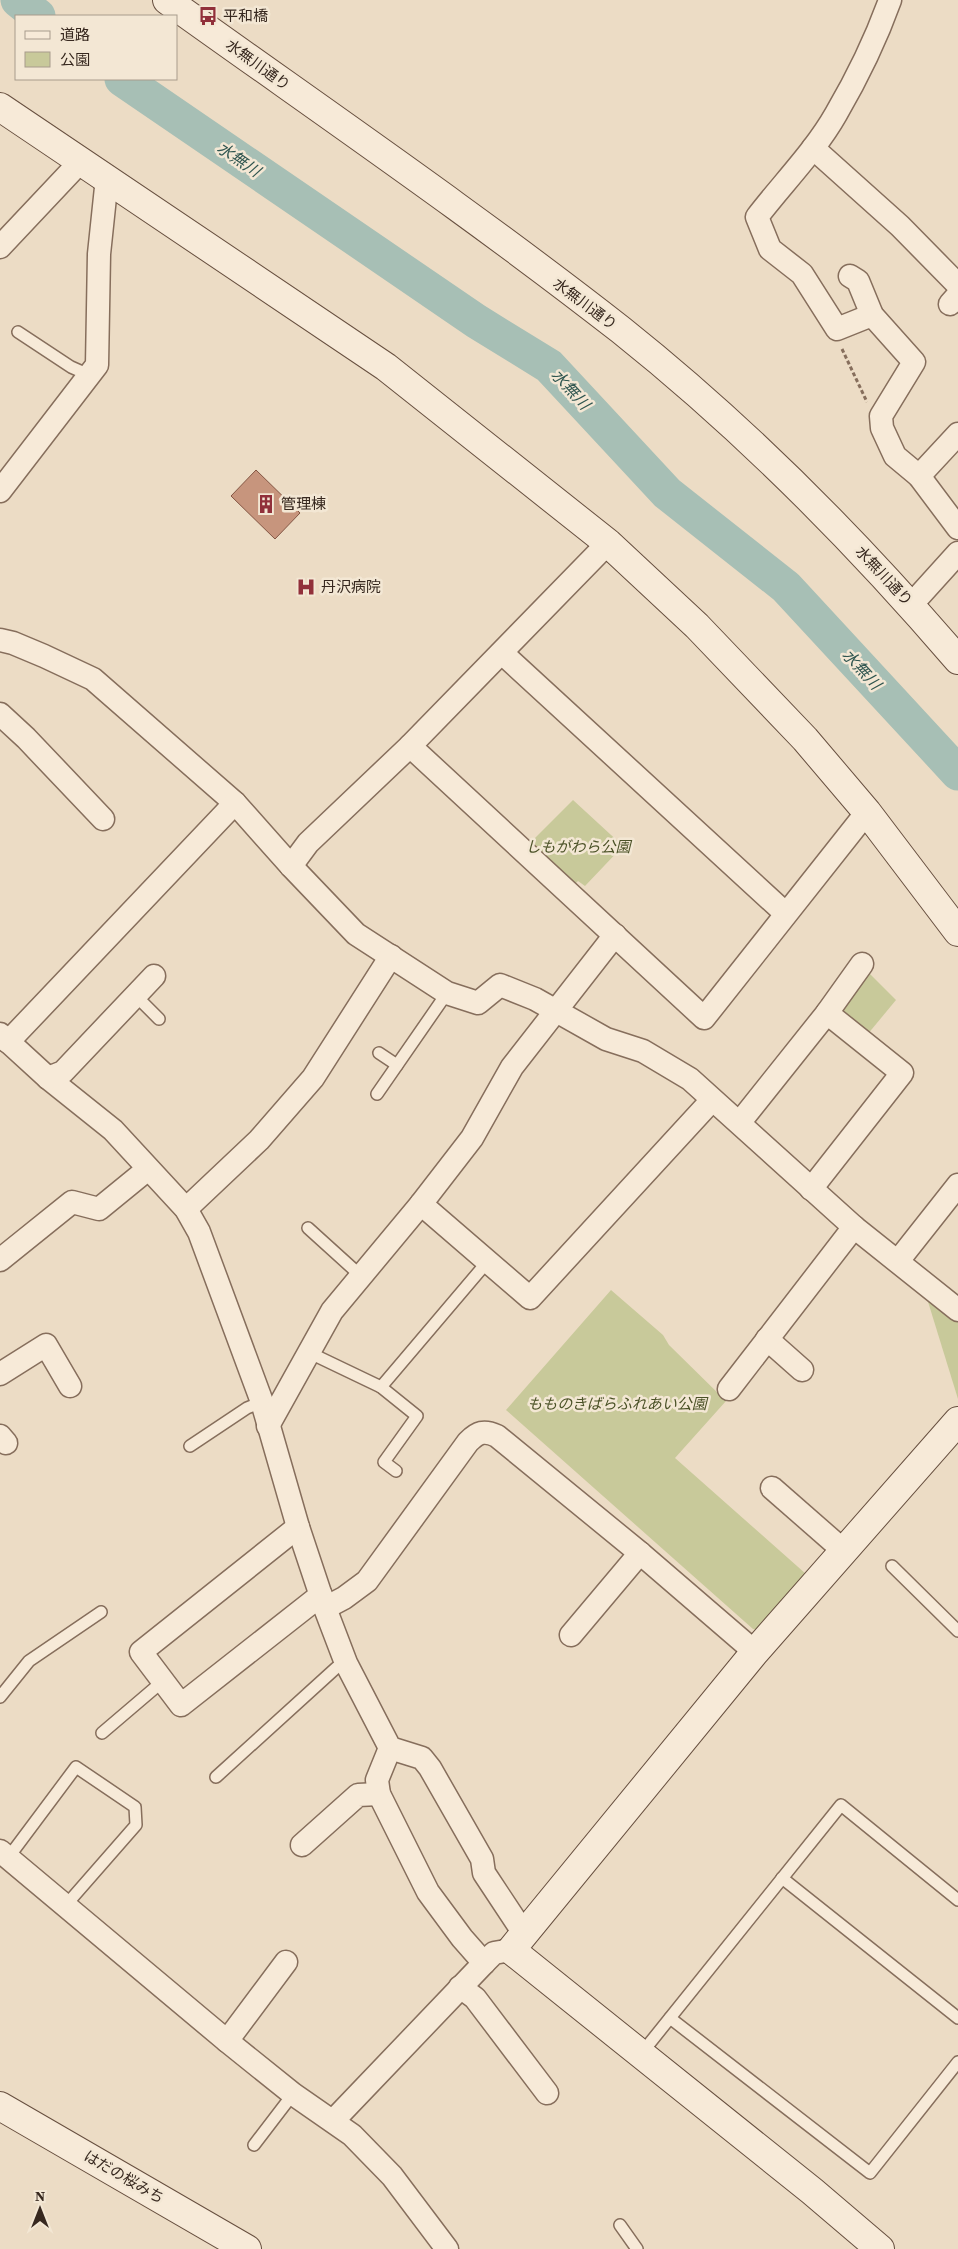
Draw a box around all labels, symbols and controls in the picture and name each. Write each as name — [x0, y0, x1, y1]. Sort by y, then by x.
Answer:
bus stop icon: 平和橋 — [197, 5, 219, 27]
place label: 平和橋 — [223, 5, 268, 26]
legend — [15, 15, 178, 80]
text: 道路 — [60, 24, 90, 45]
street label: 水無川通り — [222, 34, 295, 95]
text: 公園 — [60, 49, 90, 70]
water label: 水無川 — [213, 136, 267, 183]
street label: 水無川通り — [549, 273, 622, 335]
water label: 水無川 — [547, 364, 597, 416]
building icon: 管理棟 — [255, 493, 277, 515]
place label: 管理棟 — [281, 493, 326, 514]
street label: 水無川通り — [851, 541, 918, 610]
hospital icon: 丹沢病院 — [295, 576, 317, 598]
place label: 丹沢病院 — [321, 576, 381, 597]
water label: 水無川 — [838, 644, 888, 696]
park label: しもがわら公園 — [525, 836, 632, 857]
park label: もものきばらふれあい公園 — [527, 1393, 709, 1414]
street label: はだの桜みち — [80, 2145, 168, 2208]
north arrow — [15, 2184, 65, 2234]
text: N — [35, 2186, 45, 2206]

